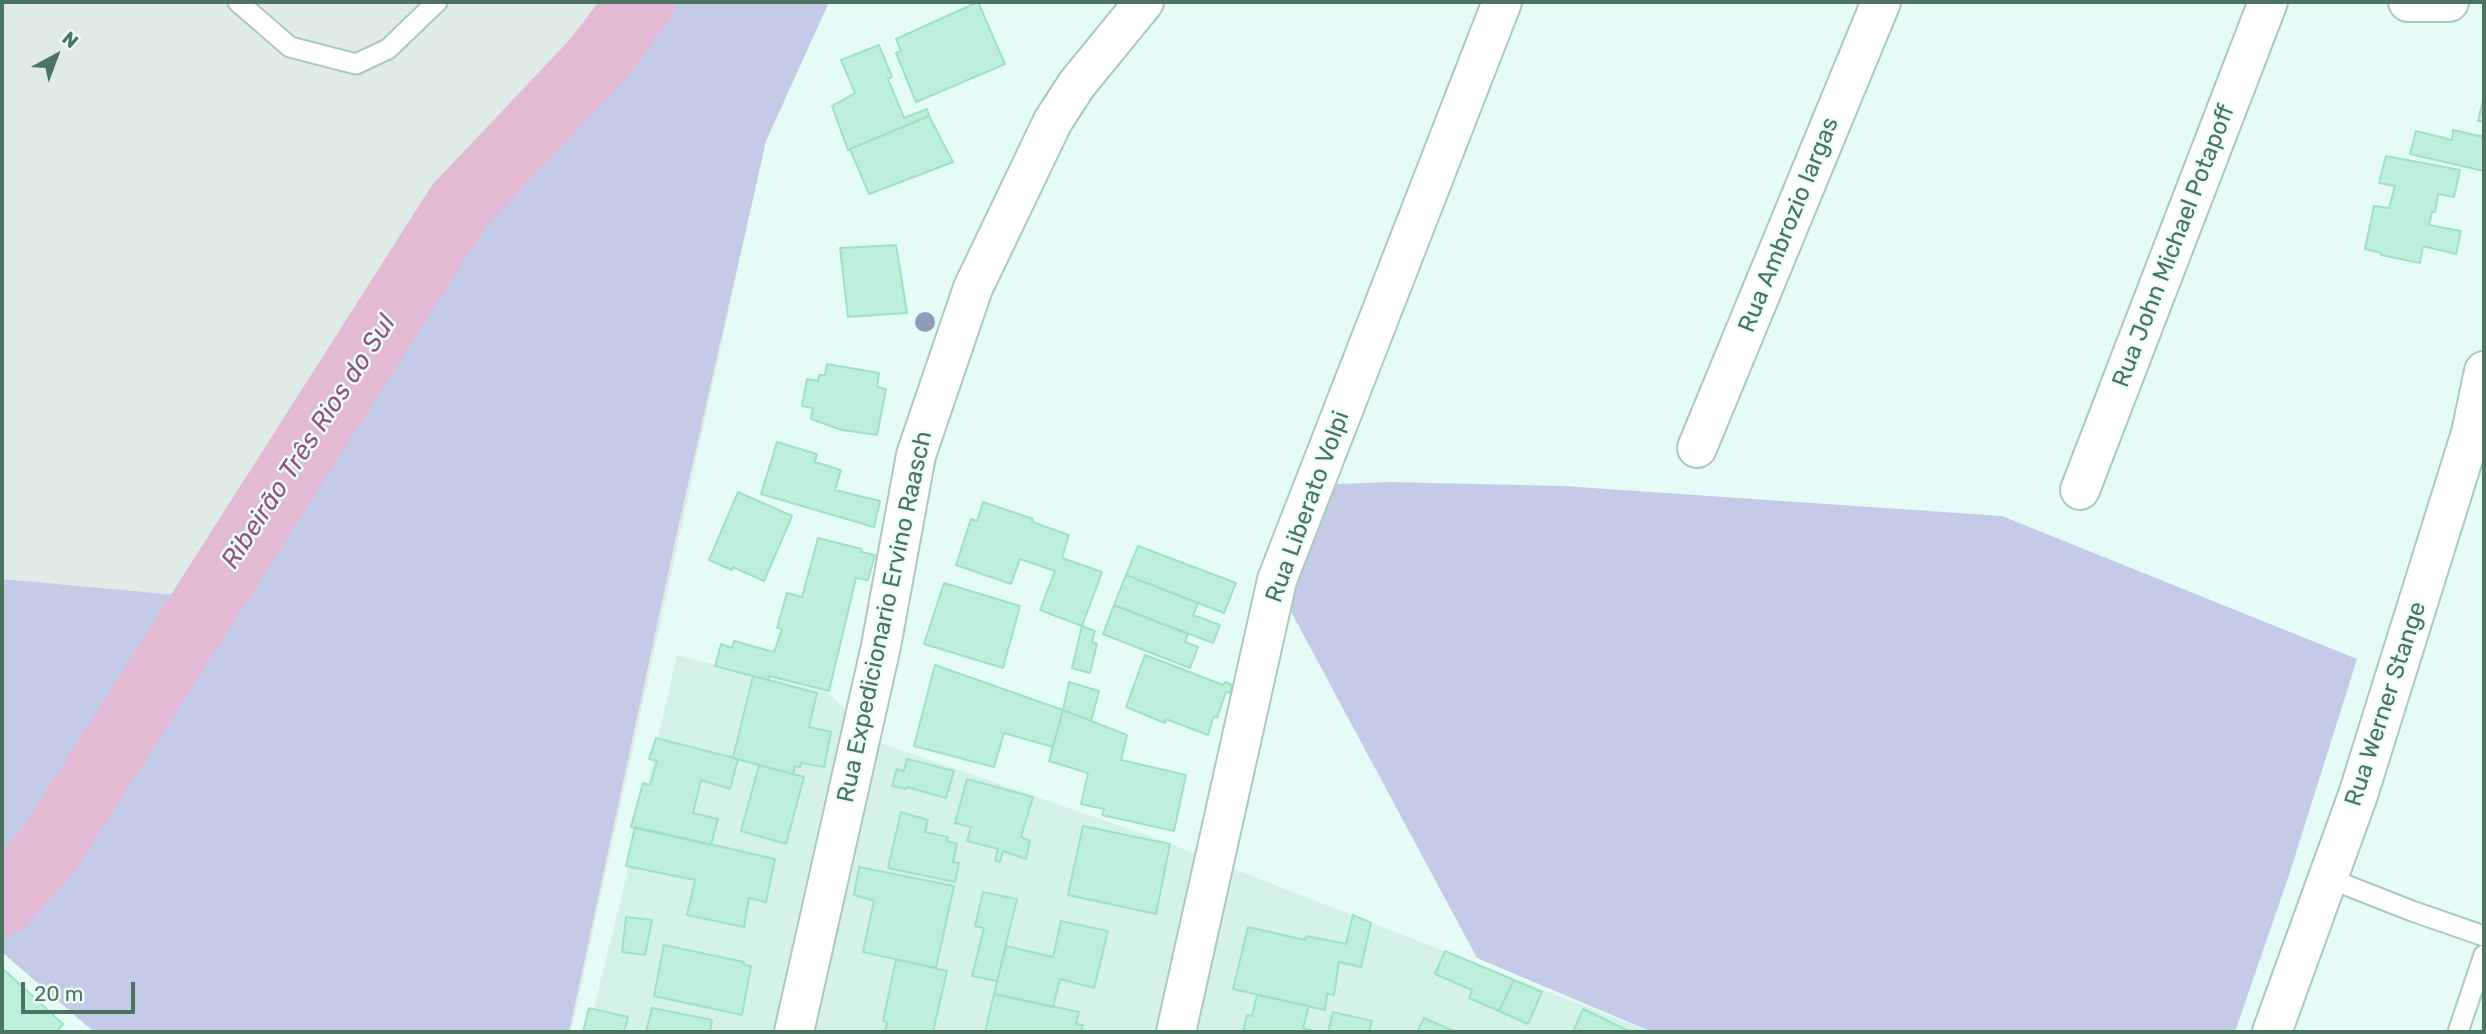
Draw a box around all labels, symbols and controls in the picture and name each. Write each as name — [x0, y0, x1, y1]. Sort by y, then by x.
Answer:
north arrow — [21, 21, 91, 91]
text: N — [57, 27, 83, 53]
street label: Rua John Michael Potapoff — [2107, 101, 2241, 391]
street label: Rua Ambrozio Iargas — [1733, 113, 1845, 337]
water label: Ribeirão Três Rios do Sul — [215, 309, 403, 575]
street label: Rua Liberato Volpi — [1260, 407, 1356, 607]
street label: Rua Expedicionario Ervino Raasch — [832, 429, 938, 805]
street label: Rua Werner Stange — [2339, 598, 2433, 810]
scale bar — [24, 968, 138, 1012]
text: 20 m — [34, 981, 83, 1006]

